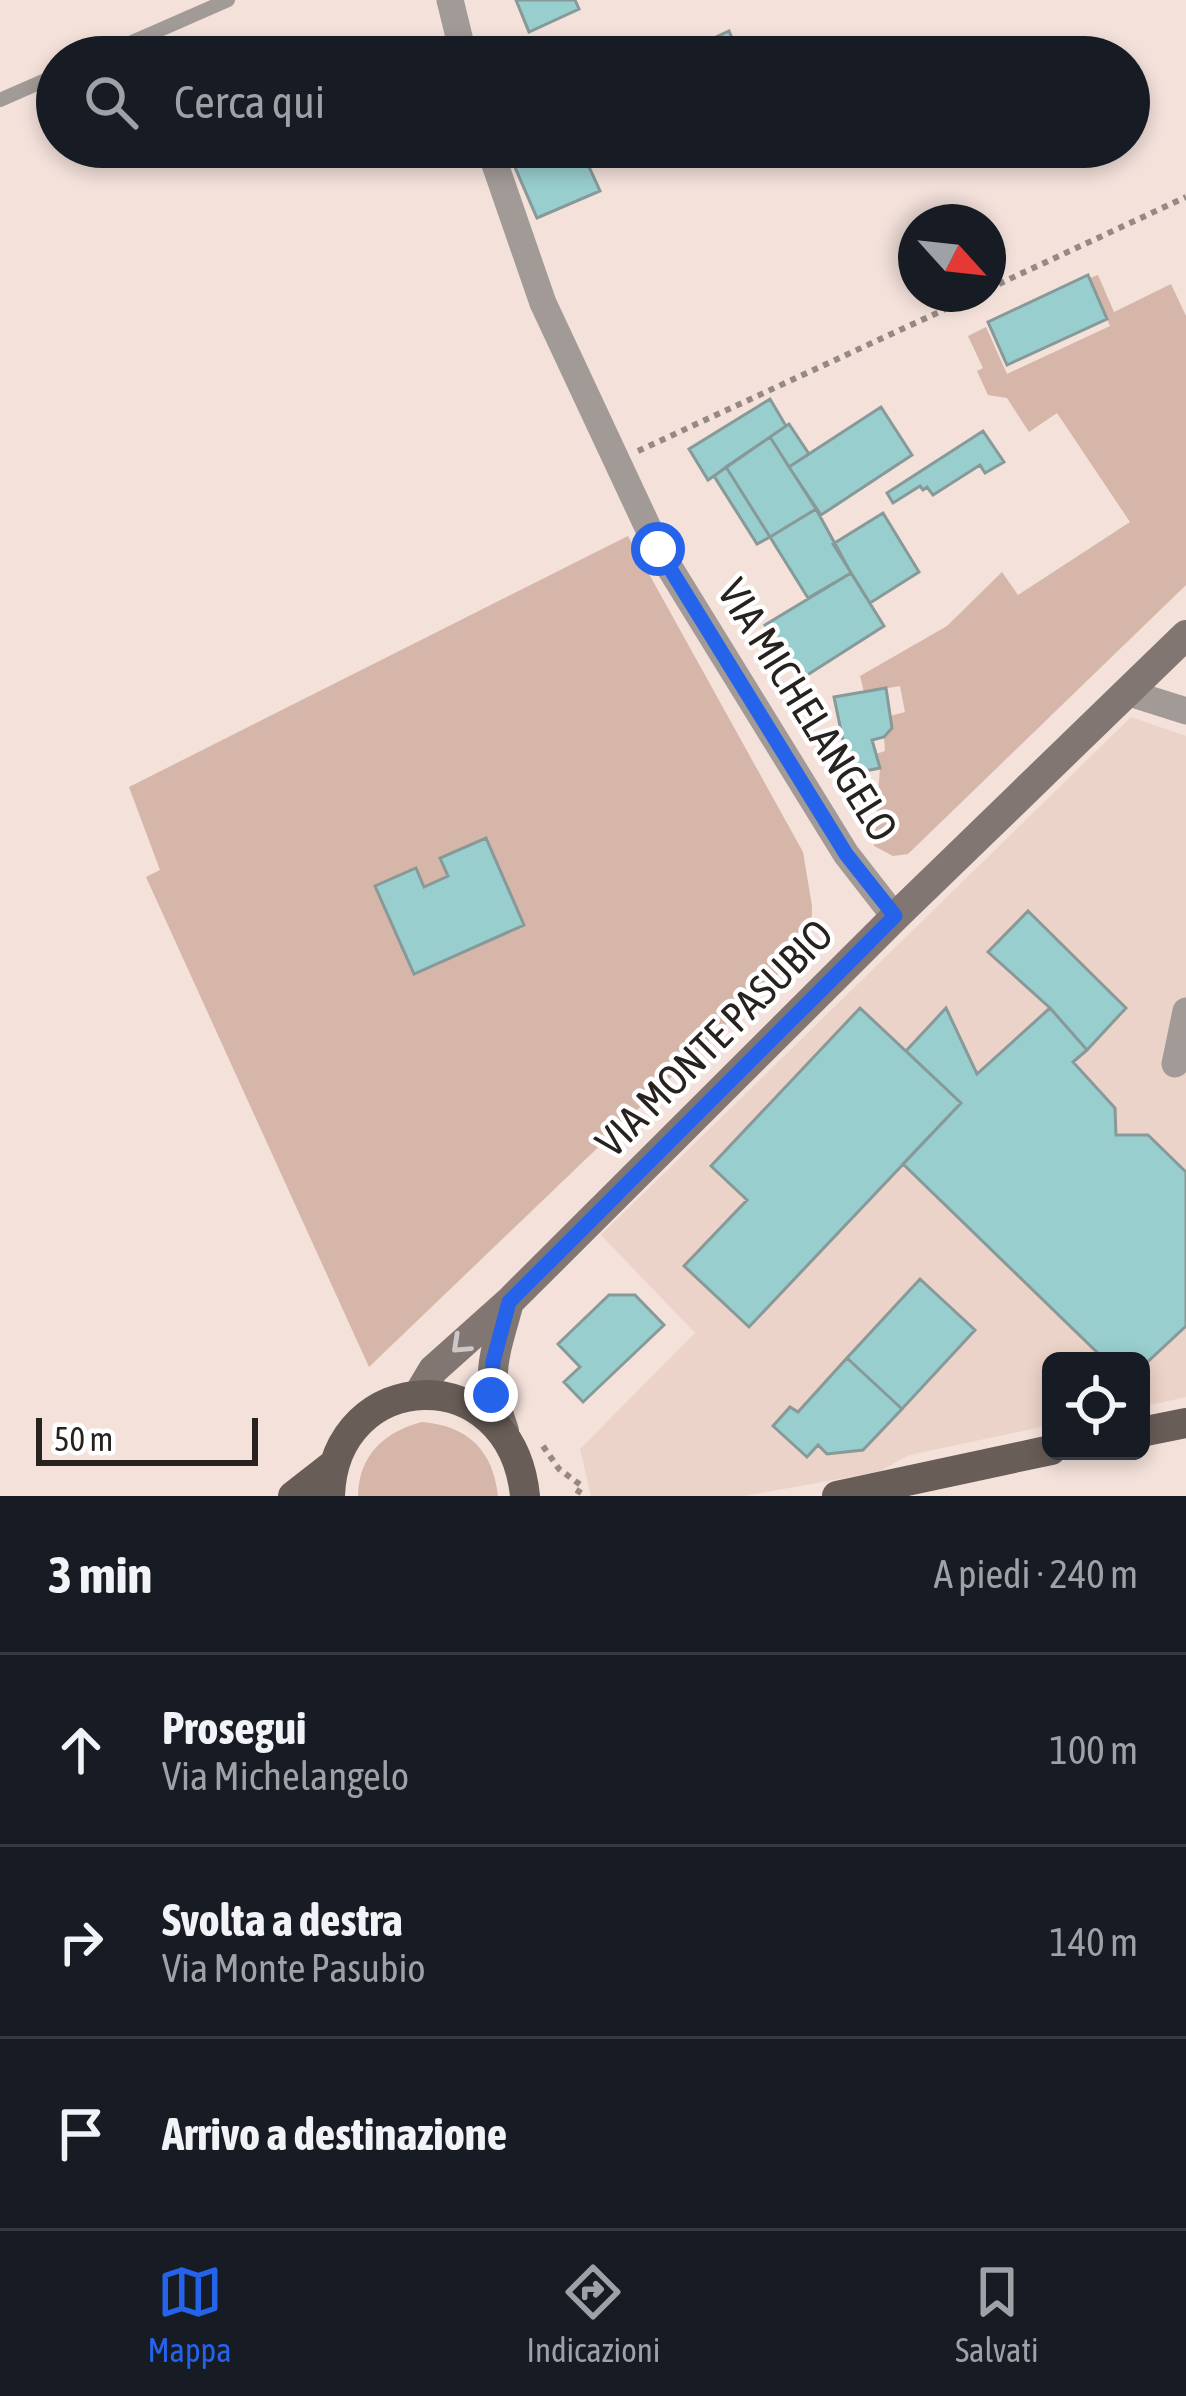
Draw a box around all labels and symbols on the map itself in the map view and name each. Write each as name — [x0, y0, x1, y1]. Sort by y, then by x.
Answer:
north arrow — [898, 204, 1006, 312]
route start — [631, 522, 685, 576]
street label: VIA MICHELANGELO — [708, 570, 908, 850]
street label: VIA MONTE PASUBIO — [586, 910, 842, 1166]
one-way arrow — [452, 1331, 473, 1353]
route end — [464, 1368, 518, 1422]
scale bar — [36, 1412, 258, 1465]

